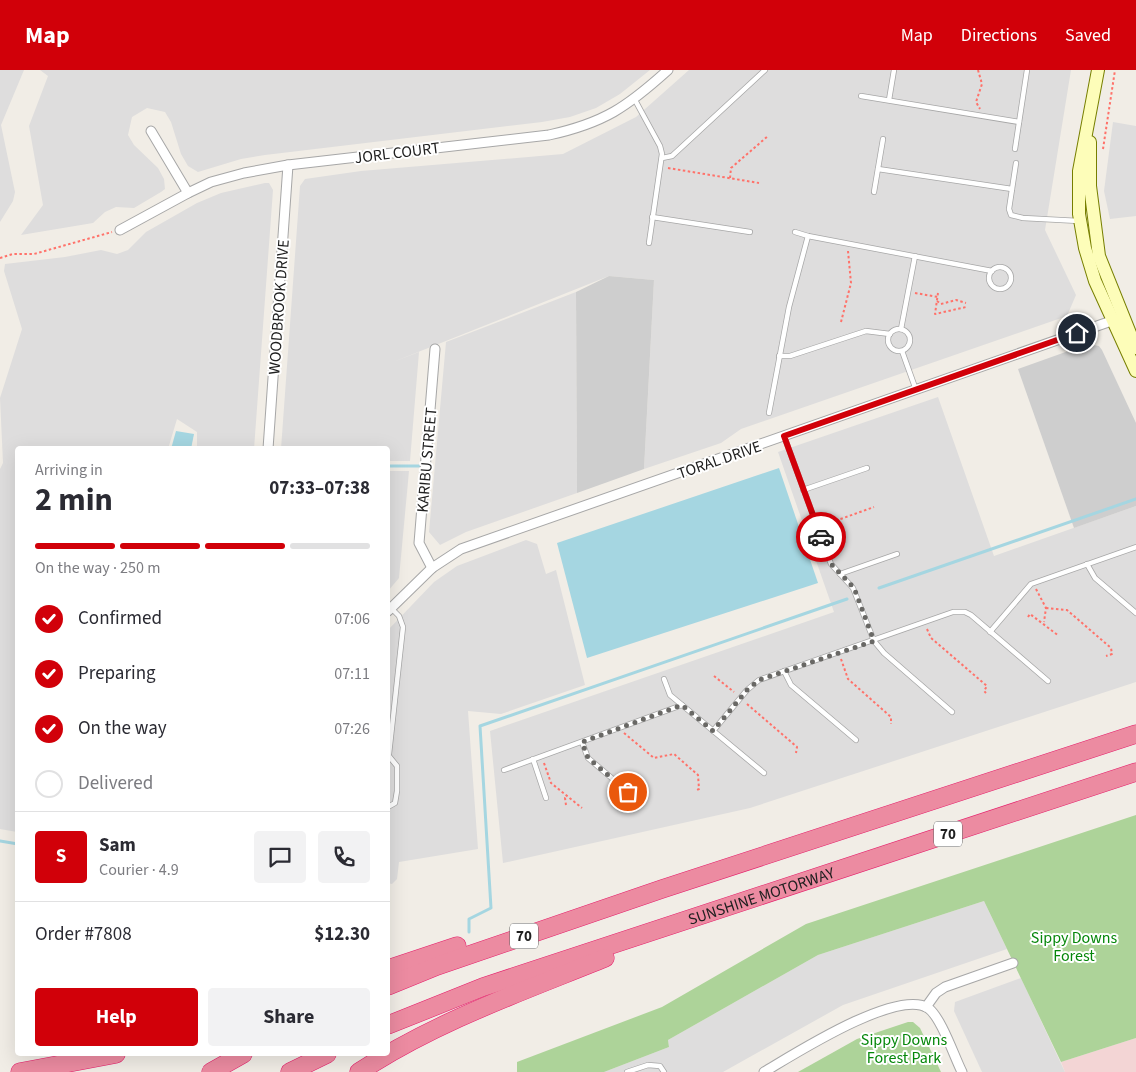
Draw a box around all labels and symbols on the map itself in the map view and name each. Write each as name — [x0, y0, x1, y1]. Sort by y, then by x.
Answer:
street label: JORL COURT — [353, 137, 441, 169]
street label: WOODBROOK DRIVE — [263, 239, 295, 375]
pin — [1056, 312, 1098, 354]
street label: KARIBU STREET — [411, 406, 443, 514]
street label: TORAL DRIVE — [674, 435, 764, 485]
courier — [796, 512, 846, 562]
pin — [607, 771, 649, 813]
road number: 70 — [934, 822, 962, 846]
street label: SUNSHINE MOTORWAY — [685, 862, 838, 931]
road number: 70 — [510, 924, 538, 948]
park label: Sippy Downs Forest — [1031, 927, 1117, 967]
park label: Sippy Downs Forest Park — [861, 1029, 947, 1069]

